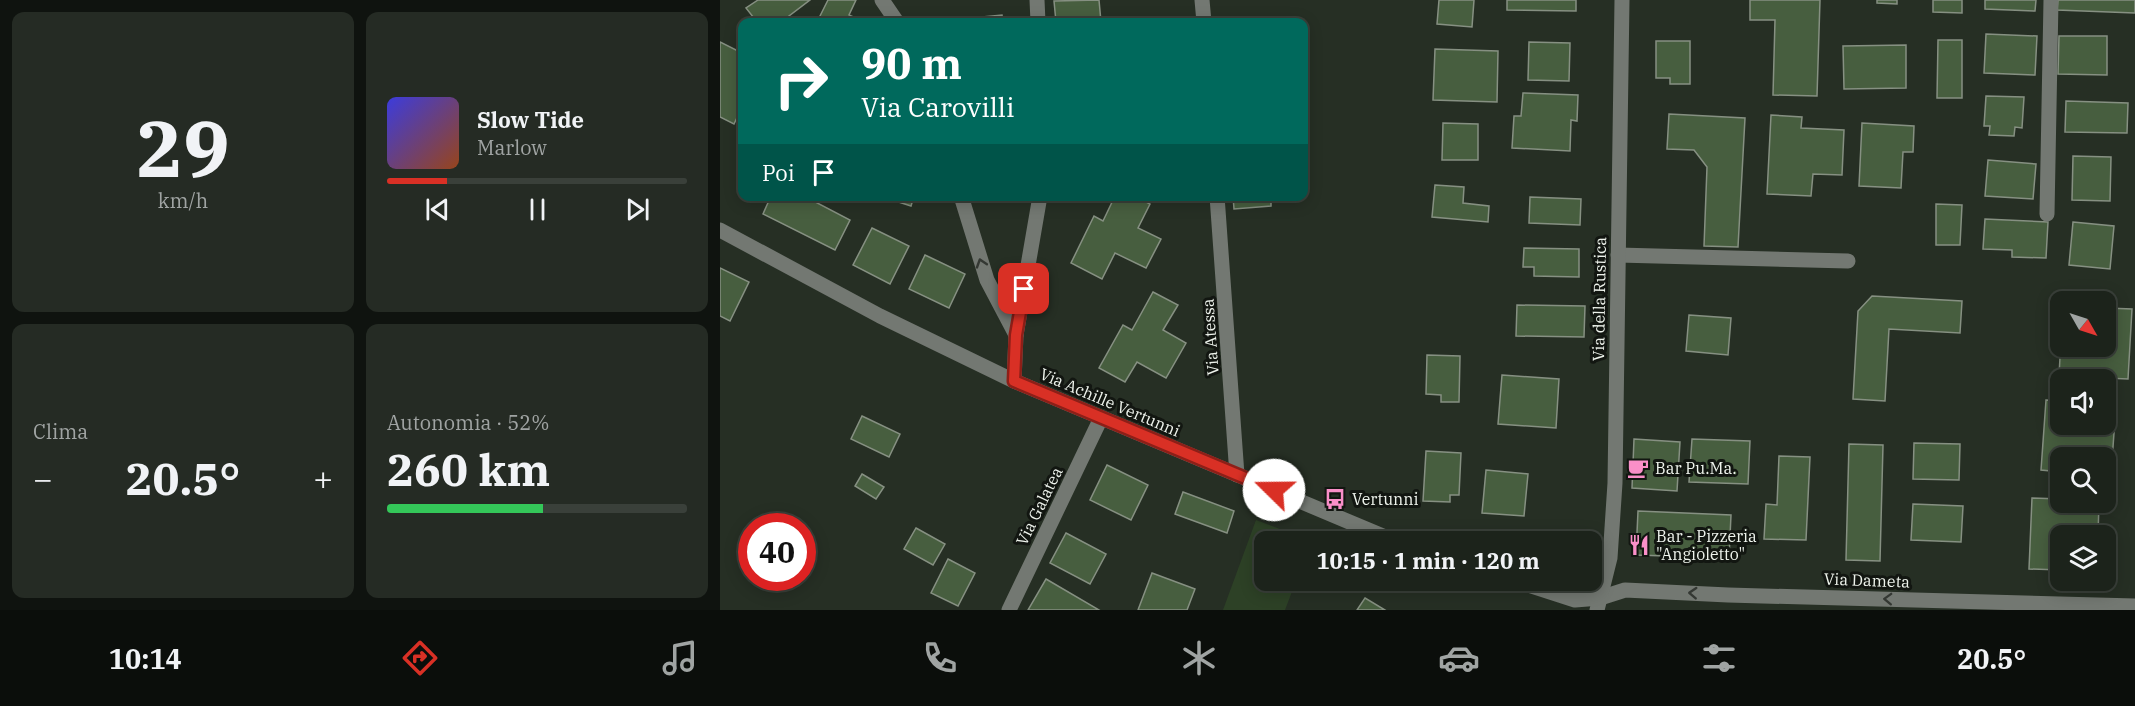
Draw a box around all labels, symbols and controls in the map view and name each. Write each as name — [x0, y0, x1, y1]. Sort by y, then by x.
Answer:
text: 90 m — [861, 36, 962, 91]
icon: right — [762, 42, 840, 120]
text: Via Carovilli — [861, 89, 1014, 124]
text: 29 — [136, 97, 230, 198]
text: Slow Tide — [477, 105, 584, 134]
text: Marlow — [477, 134, 547, 161]
icon: arrive — [807, 156, 840, 189]
text: Poi — [762, 158, 795, 187]
text: km/h — [158, 187, 208, 214]
icon: previous — [421, 193, 454, 226]
icon: pause — [521, 193, 554, 226]
icon: next — [621, 193, 654, 226]
street label: Via della Rustica — [1588, 237, 1610, 361]
one-way arrow — [976, 258, 989, 269]
pin — [998, 263, 1049, 314]
icon: arrive — [1007, 272, 1040, 305]
north arrow — [2050, 291, 2116, 357]
map controls — [2050, 291, 2116, 591]
street label: Via Atessa — [1197, 298, 1223, 376]
street label: Via Achille Vertunni — [1037, 363, 1183, 441]
button: sound — [2050, 369, 2116, 435]
text: Autonomia · 52% — [387, 409, 549, 436]
text: Clima — [33, 418, 88, 445]
text: 260 km — [387, 440, 550, 498]
button: search — [2050, 447, 2116, 513]
text: 20.5° — [126, 449, 240, 507]
cafe icon: Bar Pu.Ma. — [1626, 456, 1650, 480]
text: − — [33, 457, 53, 500]
text: + — [313, 457, 333, 500]
position arrow — [1242, 458, 1306, 522]
place label: Bar Pu.Ma. — [1655, 458, 1737, 478]
street label: Via Galatea — [1011, 463, 1067, 548]
bus stop icon: Vertunni — [1323, 487, 1347, 511]
place label: Vertunni — [1352, 489, 1419, 509]
speed limit sign: 40 — [738, 513, 816, 591]
button: layers — [2050, 525, 2116, 591]
place label: Bar - Pizzeria "Angioletto" — [1656, 526, 1757, 564]
restaurant icon: Bar - Pizzeria "Angioletto" — [1627, 533, 1651, 557]
text: 10:15 · 1 min · 120 m — [1316, 546, 1540, 575]
street label: Via Dameta — [1824, 569, 1911, 592]
one-way arrow — [1688, 586, 1697, 599]
one-way arrow — [1883, 593, 1892, 605]
icon: directions — [399, 637, 441, 679]
icon: music — [659, 637, 701, 679]
icon: phone — [919, 637, 961, 679]
icon: climate — [1178, 637, 1220, 679]
icon: car — [1438, 637, 1480, 679]
icon: filters — [1698, 637, 1740, 679]
text: 10:14 — [109, 641, 182, 676]
text: 20.5° — [1957, 641, 2026, 676]

